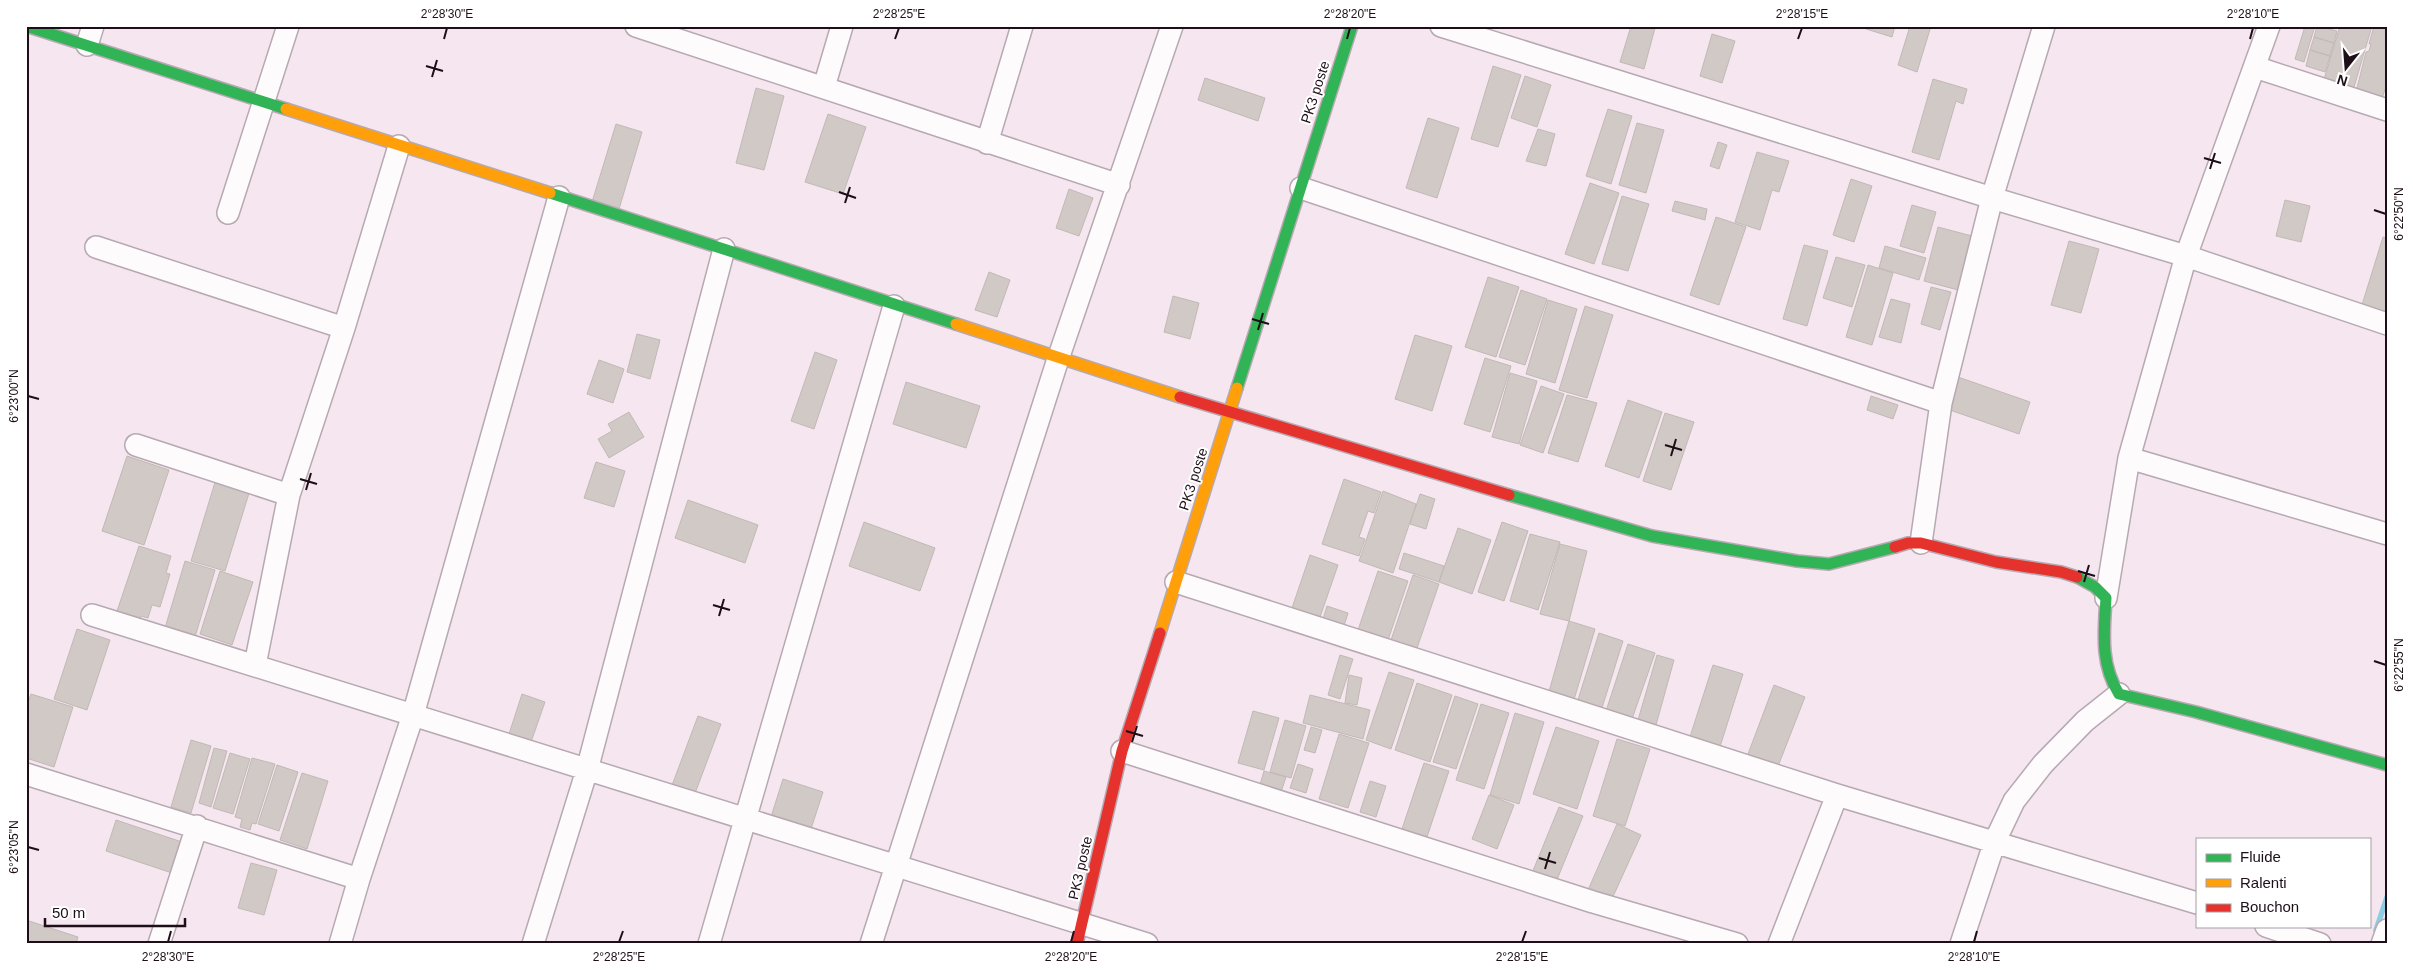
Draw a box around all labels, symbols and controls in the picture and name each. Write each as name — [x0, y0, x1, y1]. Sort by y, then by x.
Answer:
text: 2°28'30"E — [421, 7, 473, 21]
text: 2°28'25"E — [873, 7, 925, 21]
text: 2°28'20"E — [1324, 7, 1376, 21]
text: 2°28'15"E — [1776, 7, 1828, 21]
text: 2°28'10"E — [2227, 7, 2279, 21]
north arrow — [2320, 42, 2370, 92]
street label: PK3 poste — [1297, 59, 1333, 125]
text: N — [2335, 71, 2349, 90]
text: 6°22'50"N — [2392, 187, 2406, 241]
text: 6°23'00"N — [7, 369, 21, 423]
street label: PK3 poste — [1175, 446, 1211, 512]
text: 6°22'55"N — [2392, 638, 2406, 692]
text: 6°23'05"N — [7, 820, 21, 874]
street label: PK3 poste — [1065, 835, 1095, 901]
legend — [2196, 838, 2370, 928]
text: Fluide — [2240, 848, 2281, 865]
text: Ralenti — [2240, 874, 2287, 891]
scale bar — [45, 895, 185, 927]
text: Bouchon — [2240, 898, 2299, 915]
text: 50 m — [52, 904, 85, 921]
text: 2°28'30"E — [142, 950, 194, 964]
text: 2°28'25"E — [593, 950, 645, 964]
text: 2°28'20"E — [1045, 950, 1097, 964]
text: 2°28'15"E — [1496, 950, 1548, 964]
text: 2°28'10"E — [1948, 950, 2000, 964]

